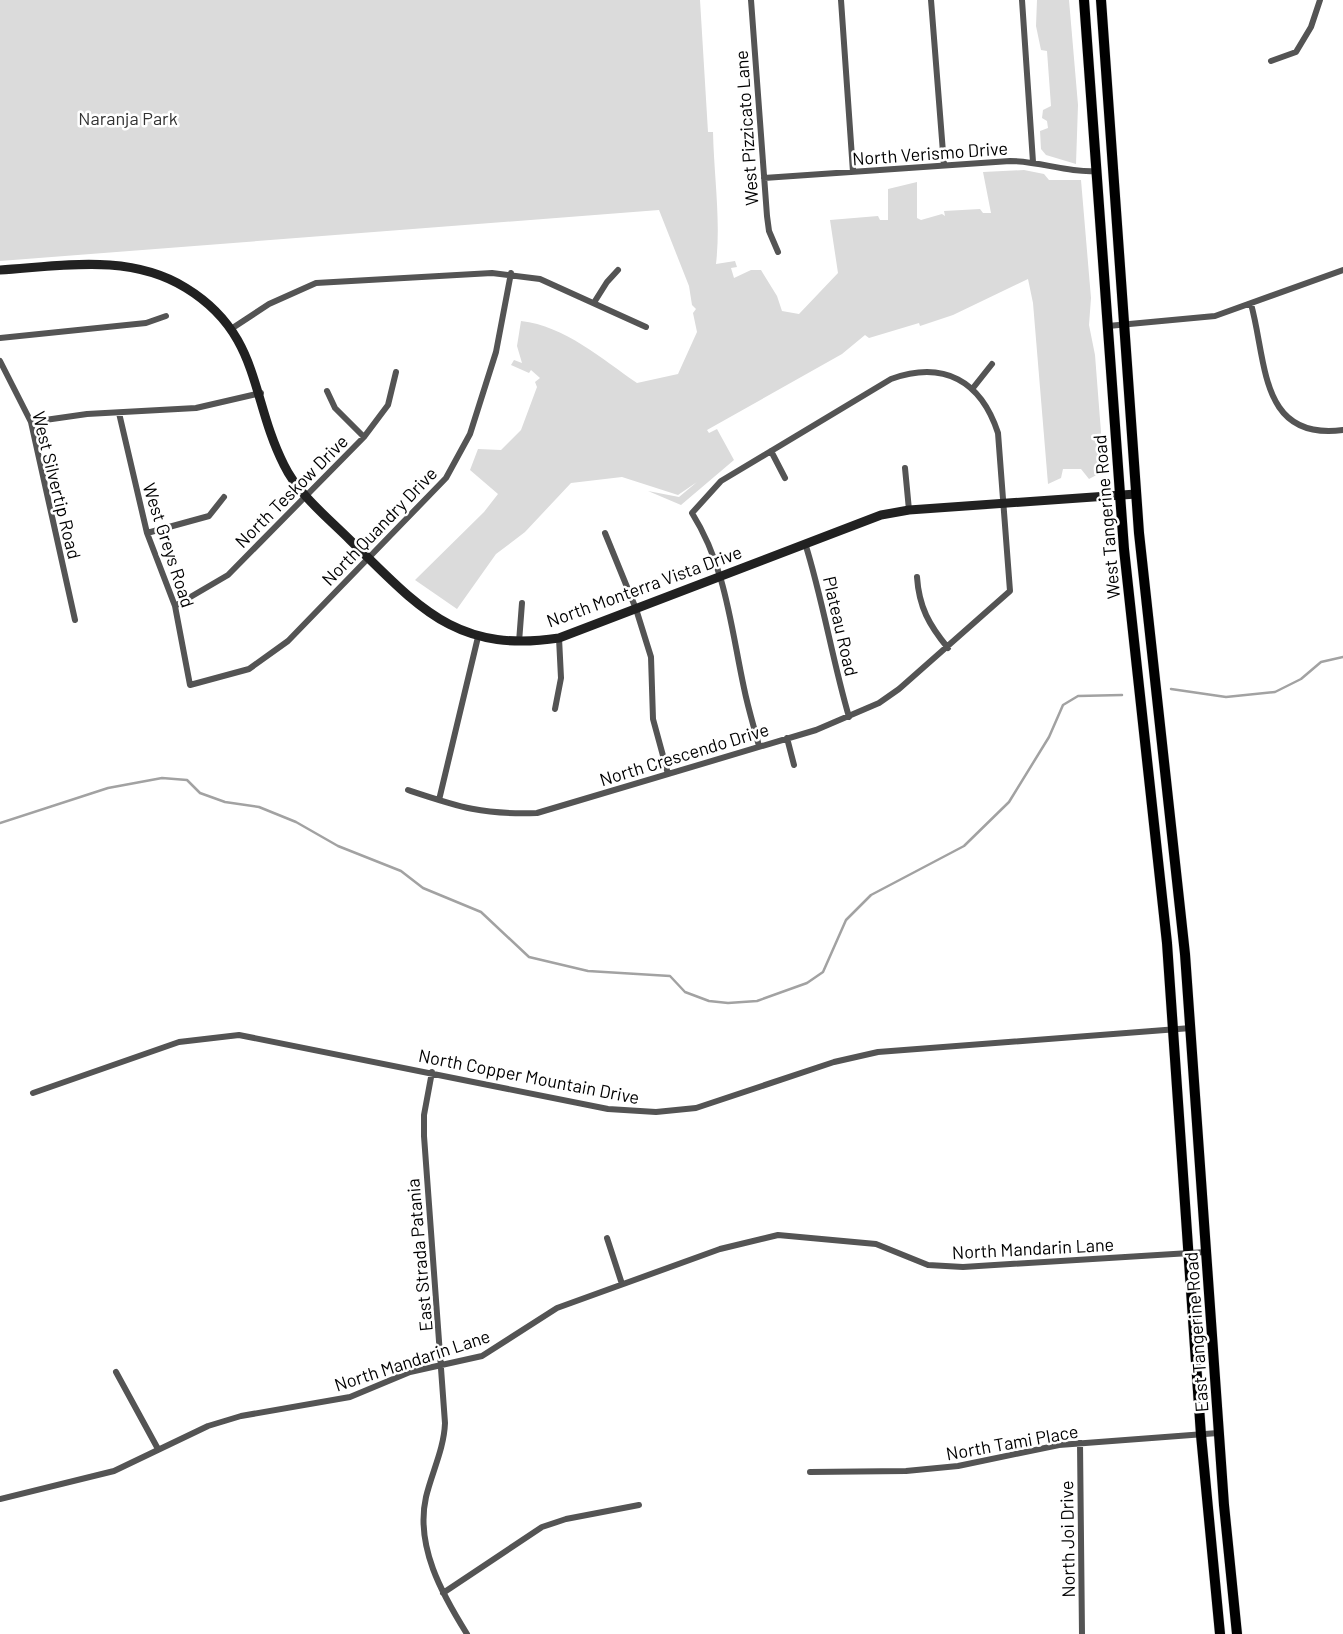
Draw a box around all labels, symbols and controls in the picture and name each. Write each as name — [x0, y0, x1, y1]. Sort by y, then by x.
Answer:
street label: West Pizzicato Lane — [730, 50, 762, 206]
park label: Naranja Park — [78, 107, 178, 129]
street label: North Verismo Drive — [851, 137, 1009, 169]
street label: West Silvertip Road — [28, 409, 86, 561]
street label: North Teskow Drive — [230, 430, 352, 552]
street label: West Tangerine Road — [1088, 434, 1124, 600]
street label: North Quandry Drive — [317, 462, 441, 590]
street label: West Greys Road — [138, 480, 200, 610]
street label: North Monterra Vista Drive — [543, 540, 745, 632]
street label: Plateau Road — [819, 574, 863, 678]
street label: North Crescendo Drive — [597, 718, 771, 790]
street label: North Copper Mountain Drive — [417, 1044, 641, 1108]
street label: East Strada Patania — [401, 1178, 437, 1332]
street label: North Mandarin Lane — [951, 1233, 1115, 1263]
street label: East Tangerine Road — [1179, 1251, 1213, 1413]
street label: North Mandarin Lane — [331, 1324, 493, 1396]
street label: North Tami Place — [944, 1420, 1080, 1464]
street label: North Joi Drive — [1055, 1480, 1079, 1598]

